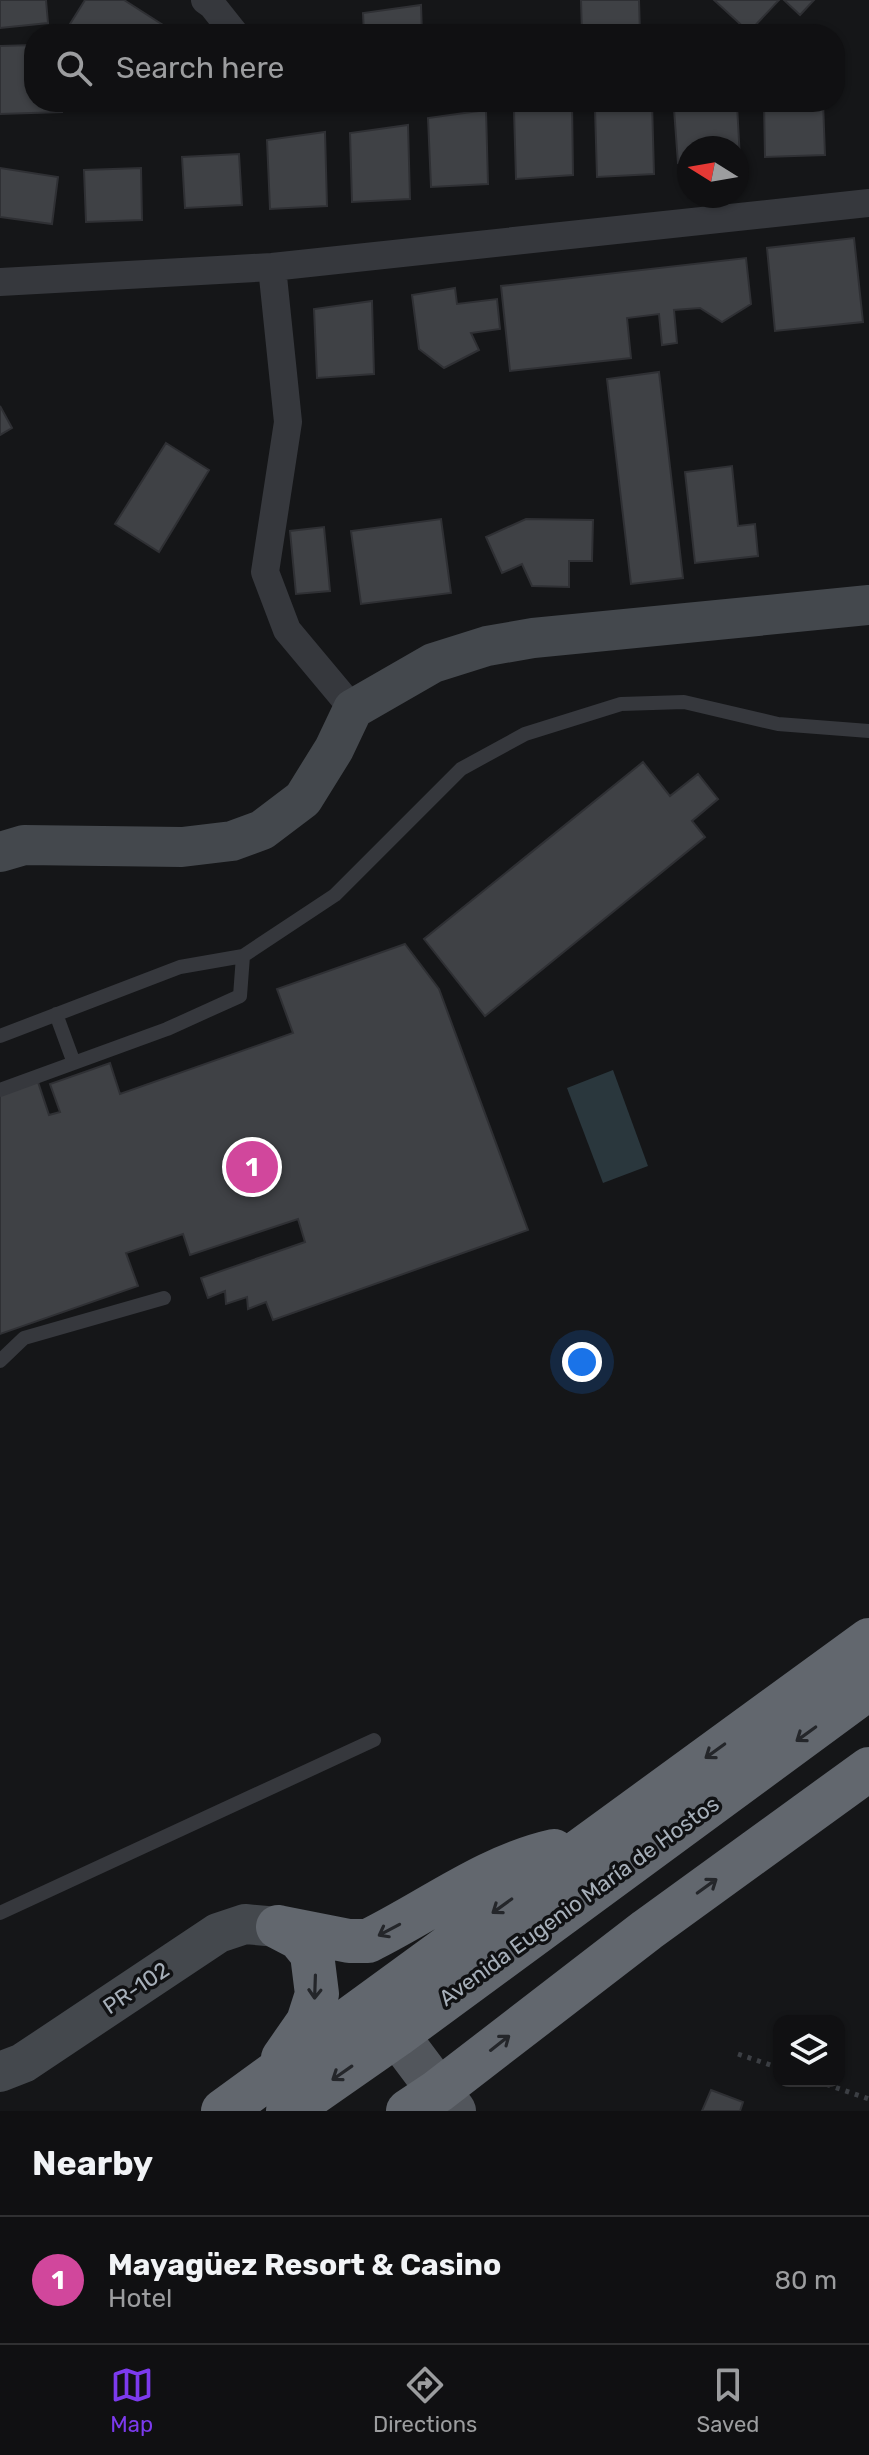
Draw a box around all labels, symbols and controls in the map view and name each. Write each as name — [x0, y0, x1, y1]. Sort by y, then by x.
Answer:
search box — [24, 24, 845, 112]
icon: search — [52, 46, 96, 90]
text: Search here — [116, 50, 284, 86]
north arrow — [677, 136, 749, 208]
pin: 1 — [226, 1137, 278, 1197]
your location — [562, 1342, 602, 1382]
one-way arrow — [796, 1725, 817, 1742]
one-way arrow — [705, 1742, 726, 1759]
street label: Avenida Eugenio María de Hostos — [434, 1790, 724, 2012]
one-way arrow — [696, 1878, 718, 1894]
one-way arrow — [492, 1898, 514, 1914]
one-way arrow — [378, 1922, 402, 1938]
street label: PR-102 — [98, 1956, 174, 2020]
one-way arrow — [308, 1973, 323, 2000]
map controls — [773, 2015, 845, 2087]
button: layers — [773, 2015, 845, 2087]
one-way arrow — [489, 2035, 510, 2052]
one-way arrow — [332, 2065, 354, 2081]
text: Nearby — [32, 2143, 153, 2184]
text: Mayagüez Resort & Casino — [108, 2247, 501, 2283]
text: 1 — [52, 2265, 64, 2296]
text: 80 m — [774, 2265, 837, 2296]
text: Hotel — [108, 2283, 172, 2314]
tab: Map — [110, 2363, 154, 2438]
tab: Directions — [373, 2363, 477, 2438]
tab: Saved — [697, 2363, 759, 2438]

